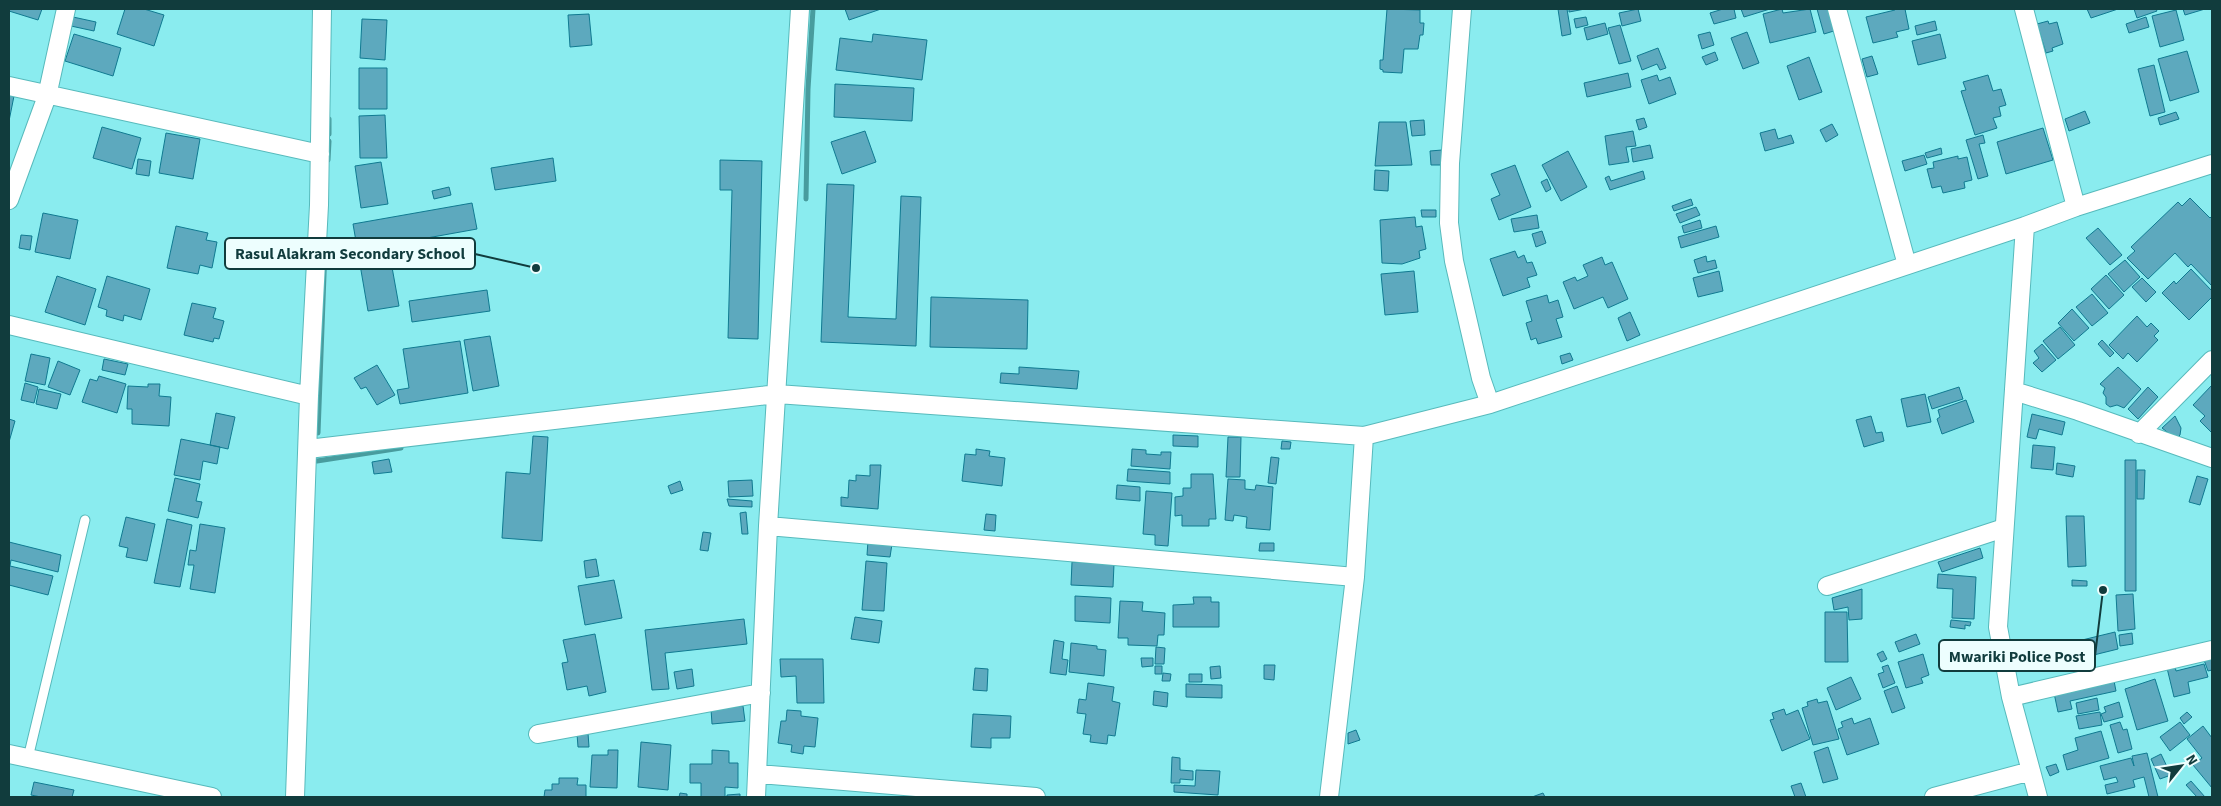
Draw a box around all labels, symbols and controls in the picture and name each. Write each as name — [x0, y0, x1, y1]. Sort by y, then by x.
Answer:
callout: Rasul Alakram Secondary School — [225, 238, 475, 269]
text: Rasul Alakram Secondary School — [235, 243, 465, 265]
callout: Mwariki Police Post — [1939, 640, 2095, 671]
text: Mwariki Police Post — [1949, 646, 2085, 668]
north arrow — [2156, 741, 2206, 791]
text: N — [2180, 751, 2202, 769]

